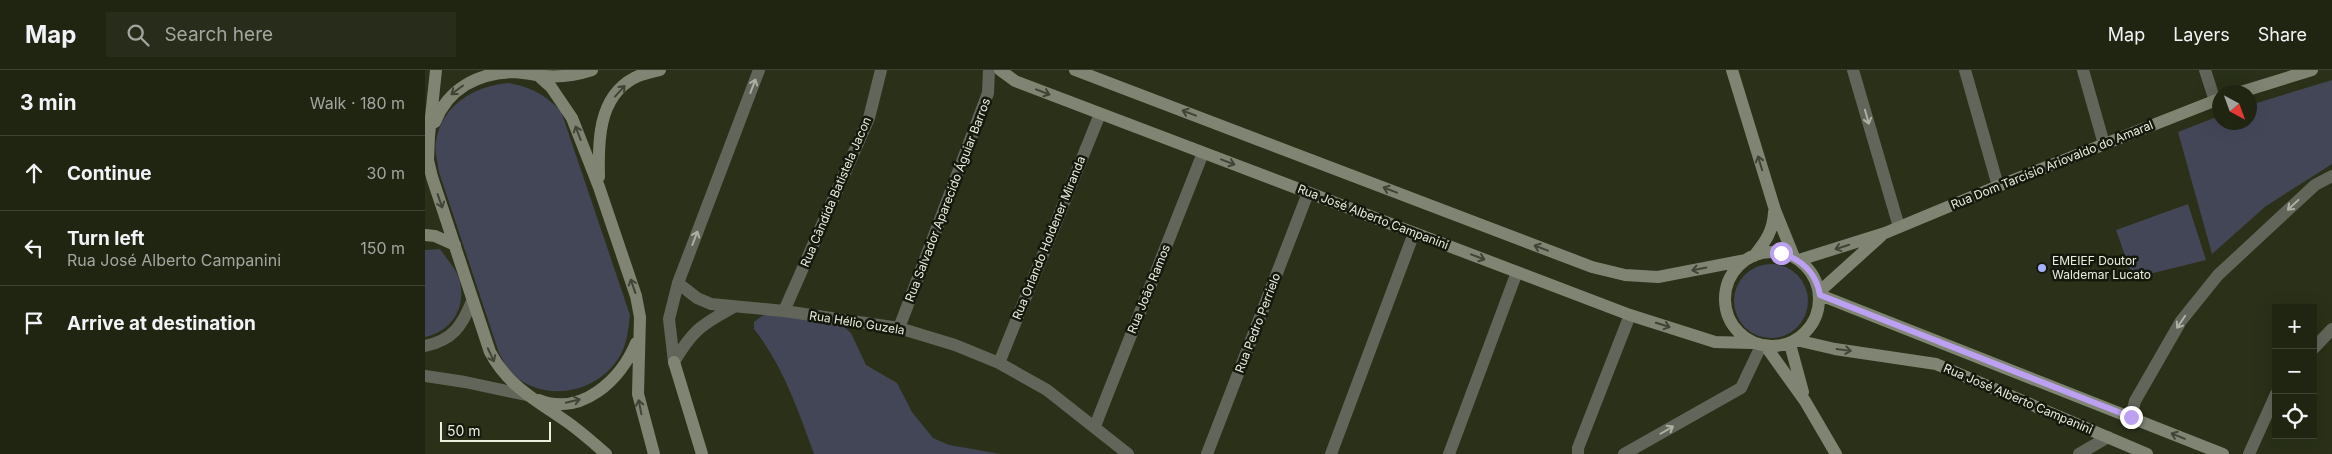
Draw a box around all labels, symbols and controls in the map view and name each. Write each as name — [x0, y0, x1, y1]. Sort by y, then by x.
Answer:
search box — [106, 12, 456, 57]
text: Map — [25, 20, 76, 49]
icon: search — [124, 21, 152, 49]
text: Search here — [164, 23, 273, 46]
text: Map — [2108, 24, 2145, 45]
text: Layers — [2173, 24, 2230, 45]
text: Share — [2258, 24, 2307, 45]
one-way arrow — [749, 79, 758, 94]
one-way arrow — [450, 85, 464, 95]
one-way arrow — [614, 85, 626, 98]
north arrow — [2212, 85, 2257, 130]
one-way arrow — [1035, 88, 1050, 97]
text: 3 min — [20, 90, 76, 115]
text: Walk · 180 m — [310, 93, 405, 113]
street label: Rua Salvador Aparecido Águiar Barros — [902, 96, 993, 304]
one-way arrow — [1182, 108, 1197, 117]
one-way arrow — [1862, 108, 1872, 124]
street label: Rua Cândida Batistela Jacon — [797, 115, 874, 269]
street label: Rua Dom Tarcísio Ariovaldo do Amaral — [1948, 117, 2155, 212]
one-way arrow — [573, 125, 582, 141]
street label: Rua Orlando Holdener Miranda — [1009, 154, 1088, 322]
one-way arrow — [1755, 156, 1765, 172]
one-way arrow — [1220, 158, 1235, 167]
icon: ahead — [20, 159, 48, 187]
text: Continue — [67, 162, 152, 185]
text: 30 m — [367, 163, 405, 183]
street label: Rua José Alberto Campanini — [1296, 181, 1451, 252]
one-way arrow — [1383, 184, 1398, 194]
one-way arrow — [436, 192, 445, 208]
one-way arrow — [2287, 199, 2300, 211]
text: Turn left — [67, 227, 145, 250]
one-way arrow — [691, 231, 700, 246]
icon: left — [20, 234, 48, 262]
text: 150 m — [360, 238, 405, 258]
street label: Rua João Ramos — [1124, 242, 1173, 336]
route start — [1770, 242, 1793, 265]
one-way arrow — [1834, 242, 1850, 252]
one-way arrow — [1534, 243, 1549, 252]
text: Rua José Alberto Campanini — [67, 250, 281, 270]
one-way arrow — [1470, 253, 1485, 262]
place label: EMEIEF Doutor Waldemar Lucato — [2052, 253, 2151, 282]
marker: EMEIEF Doutor Waldemar Lucato — [2036, 262, 2048, 274]
one-way arrow — [1691, 264, 1707, 274]
street label: Rua Pedro Perrielo — [1232, 271, 1283, 375]
one-way arrow — [627, 278, 637, 294]
map controls — [2272, 304, 2317, 439]
button: + — [2272, 304, 2317, 349]
street label: Rua Hélio Guzela — [808, 308, 906, 337]
icon: arrive — [20, 309, 48, 337]
text: Arrive at destination — [67, 312, 256, 335]
one-way arrow — [2176, 315, 2187, 329]
one-way arrow — [1655, 321, 1671, 330]
one-way arrow — [1836, 346, 1852, 356]
one-way arrow — [487, 347, 497, 362]
button: − — [2272, 349, 2317, 394]
street label: Rua José Alberto Campanini — [1941, 360, 2095, 437]
button: locate — [2272, 394, 2317, 439]
one-way arrow — [565, 396, 581, 405]
one-way arrow — [635, 400, 645, 416]
route end — [2120, 406, 2143, 429]
scale bar — [440, 419, 551, 442]
text: 50 m — [447, 422, 481, 439]
one-way arrow — [1659, 424, 1673, 434]
one-way arrow — [2171, 431, 2186, 440]

